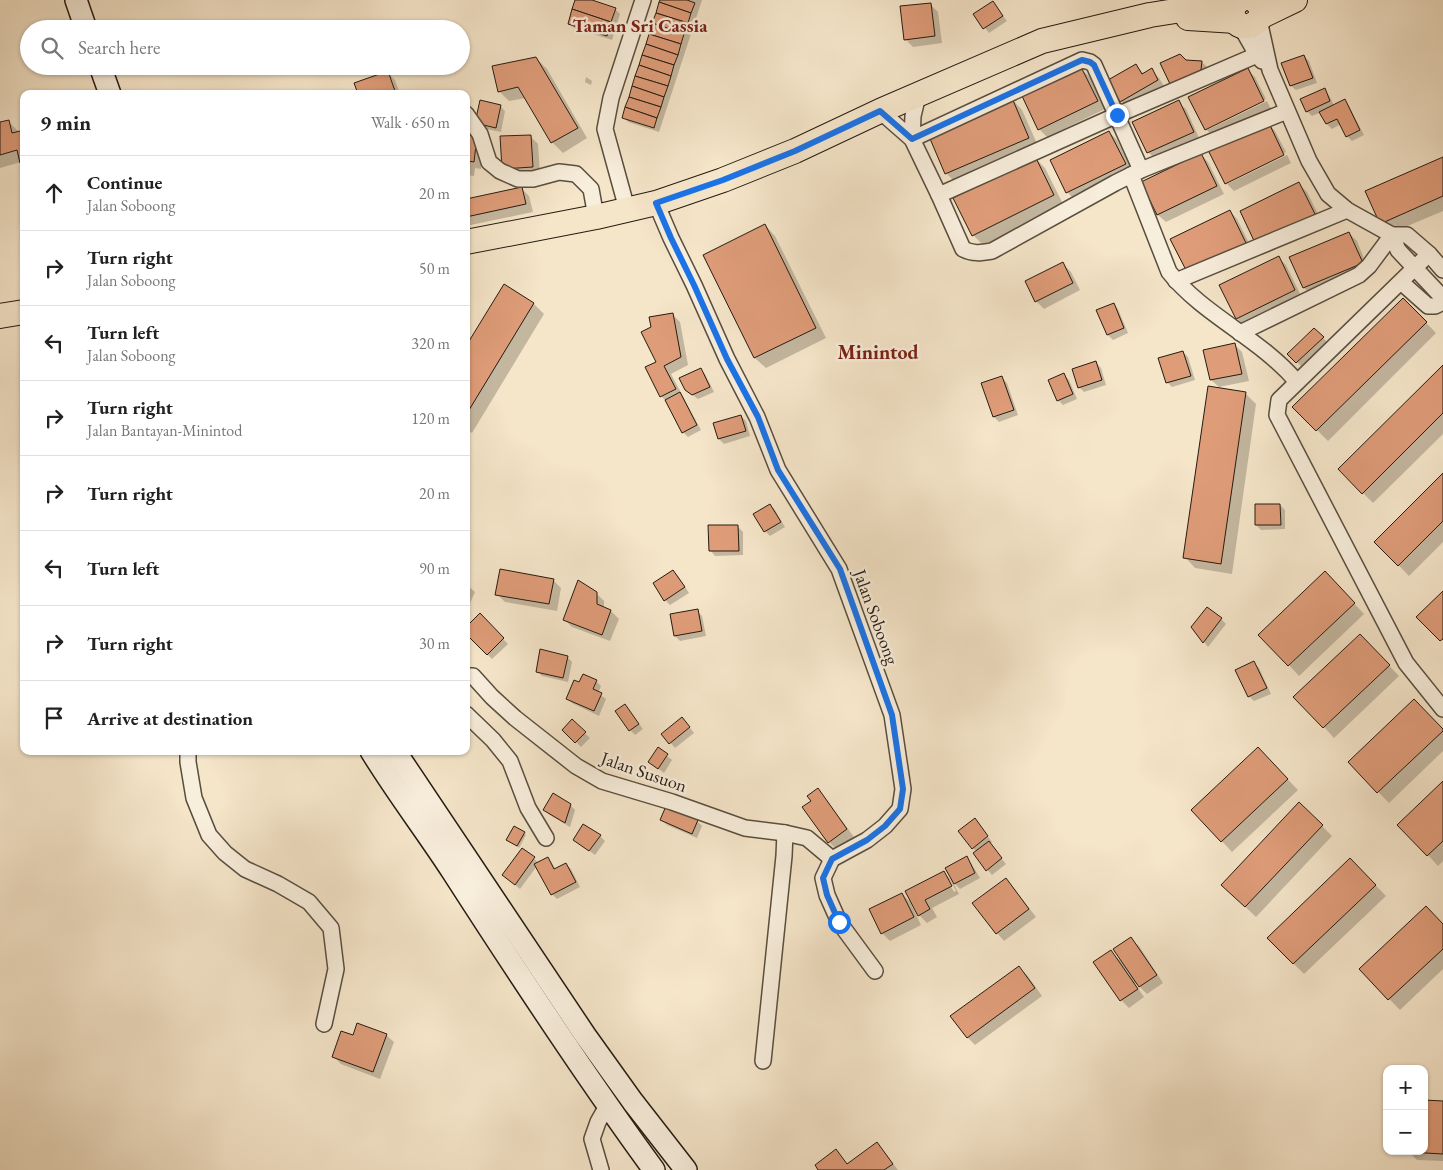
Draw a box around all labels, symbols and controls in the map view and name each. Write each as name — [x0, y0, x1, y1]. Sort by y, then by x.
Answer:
district label: Taman Sri Cassia — [573, 13, 708, 38]
search box — [20, 20, 470, 75]
icon: search — [38, 34, 66, 62]
text: Search here — [78, 35, 160, 60]
route end — [1106, 104, 1129, 127]
text: 9 min — [40, 109, 91, 136]
text: Walk · 650 m — [371, 112, 450, 133]
text: Continue — [87, 170, 162, 195]
icon: ahead — [40, 179, 68, 207]
text: 20 m — [419, 183, 450, 204]
text: Jalan Soboong — [87, 195, 176, 216]
text: Turn right — [87, 245, 173, 270]
icon: right — [40, 254, 68, 282]
text: 50 m — [419, 258, 450, 279]
text: Jalan Soboong — [87, 270, 176, 291]
text: Turn left — [87, 320, 159, 345]
icon: left — [40, 329, 68, 357]
text: 320 m — [411, 333, 450, 354]
district label: Minintod — [837, 339, 919, 365]
text: Jalan Soboong — [87, 345, 176, 366]
text: Turn right — [87, 395, 173, 420]
icon: right — [40, 404, 68, 432]
text: 120 m — [411, 408, 450, 429]
text: Jalan Bantayan-Minintod — [87, 420, 242, 441]
icon: right — [40, 479, 68, 507]
text: Turn right — [87, 481, 173, 506]
text: 20 m — [419, 483, 450, 504]
icon: left — [40, 554, 68, 582]
text: Turn left — [87, 556, 159, 581]
text: 90 m — [419, 558, 450, 579]
street label: Jalan Soboong — [848, 564, 904, 668]
icon: right — [40, 629, 68, 657]
text: Turn right — [87, 631, 173, 656]
text: 30 m — [419, 633, 450, 654]
icon: arrive — [40, 704, 68, 732]
text: Arrive at destination — [87, 706, 253, 731]
street label: Jalan Susuon — [596, 745, 691, 797]
route start — [828, 911, 851, 934]
map controls — [1383, 1065, 1428, 1155]
button: + — [1383, 1065, 1428, 1110]
button: − — [1383, 1110, 1428, 1155]

